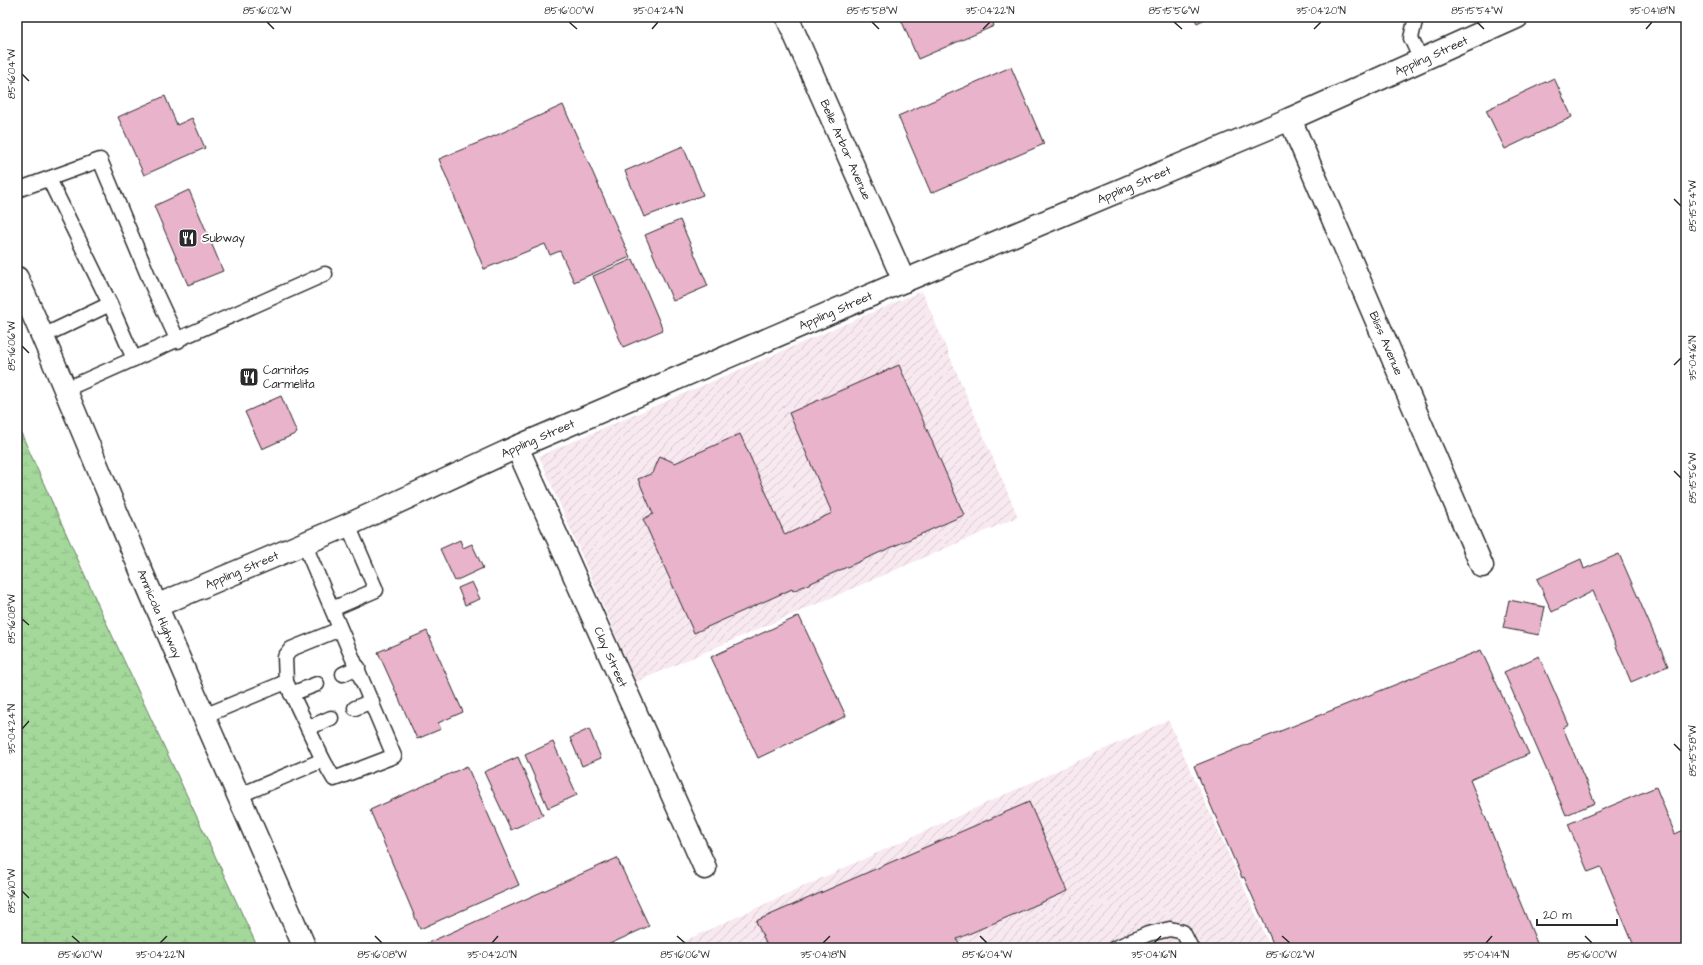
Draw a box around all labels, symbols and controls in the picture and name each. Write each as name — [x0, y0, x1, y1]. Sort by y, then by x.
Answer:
text: 85°16'02"W — [243, 4, 292, 18]
text: 85°16'00"W — [544, 4, 594, 18]
text: 35°04'24"N — [633, 4, 683, 18]
text: 85°15'58"W — [846, 4, 898, 18]
text: 35°04'22"N — [965, 4, 1015, 18]
text: 85°15'56"W — [1149, 4, 1200, 18]
text: 35°04'20"N — [1296, 4, 1346, 18]
text: 85°15'54"W — [1451, 4, 1503, 18]
text: 35°04'18"N — [1629, 4, 1675, 18]
street label: Appling Street — [1392, 32, 1471, 79]
text: 85°16'04"W — [5, 49, 19, 99]
street label: Belle Arbor Avenue — [816, 97, 876, 203]
street label: Appling Street — [1094, 161, 1174, 208]
text: 85°15'54"W — [1686, 180, 1700, 232]
restaurant icon: Subway — [177, 227, 199, 249]
place label: Subway — [202, 230, 245, 248]
street label: Appling Street — [796, 287, 875, 334]
street label: Bliss Avenue — [1365, 309, 1408, 378]
text: 85°16'06"W — [5, 321, 19, 371]
text: 35°04'16"N — [1686, 335, 1700, 381]
place label: Carnitas Carmelita — [263, 362, 315, 393]
restaurant icon: Carnitas Carmelita — [238, 366, 260, 388]
street label: Appling Street — [498, 415, 577, 462]
text: 85°15'56"W — [1686, 452, 1700, 503]
street label: Appling Street — [202, 547, 281, 593]
street label: Amnicola Highway — [133, 567, 186, 662]
text: 85°16'08"W — [5, 594, 19, 644]
street label: Clay Street — [590, 624, 632, 690]
text: 35°04'24"N — [5, 704, 19, 754]
text: 85°15'58"W — [1686, 725, 1700, 777]
text: 85°16'10"W — [5, 868, 19, 913]
scale bar — [1537, 901, 1617, 927]
text: 20 m — [1543, 907, 1572, 924]
text: 85°16'10"W — [58, 948, 103, 962]
text: 35°04'22"N — [135, 948, 185, 962]
text: 85°16'08"W — [357, 948, 407, 962]
text: 35°04'20"N — [467, 948, 517, 962]
text: 85°16'06"W — [660, 948, 710, 962]
text: 35°04'18"N — [800, 948, 846, 962]
text: 85°16'04"W — [962, 948, 1012, 962]
text: 35°04'16"N — [1131, 948, 1177, 962]
text: 85°16'02"W — [1266, 948, 1315, 962]
text: 35°04'14"N — [1463, 948, 1509, 962]
text: 85°16'00"W — [1567, 948, 1617, 962]

